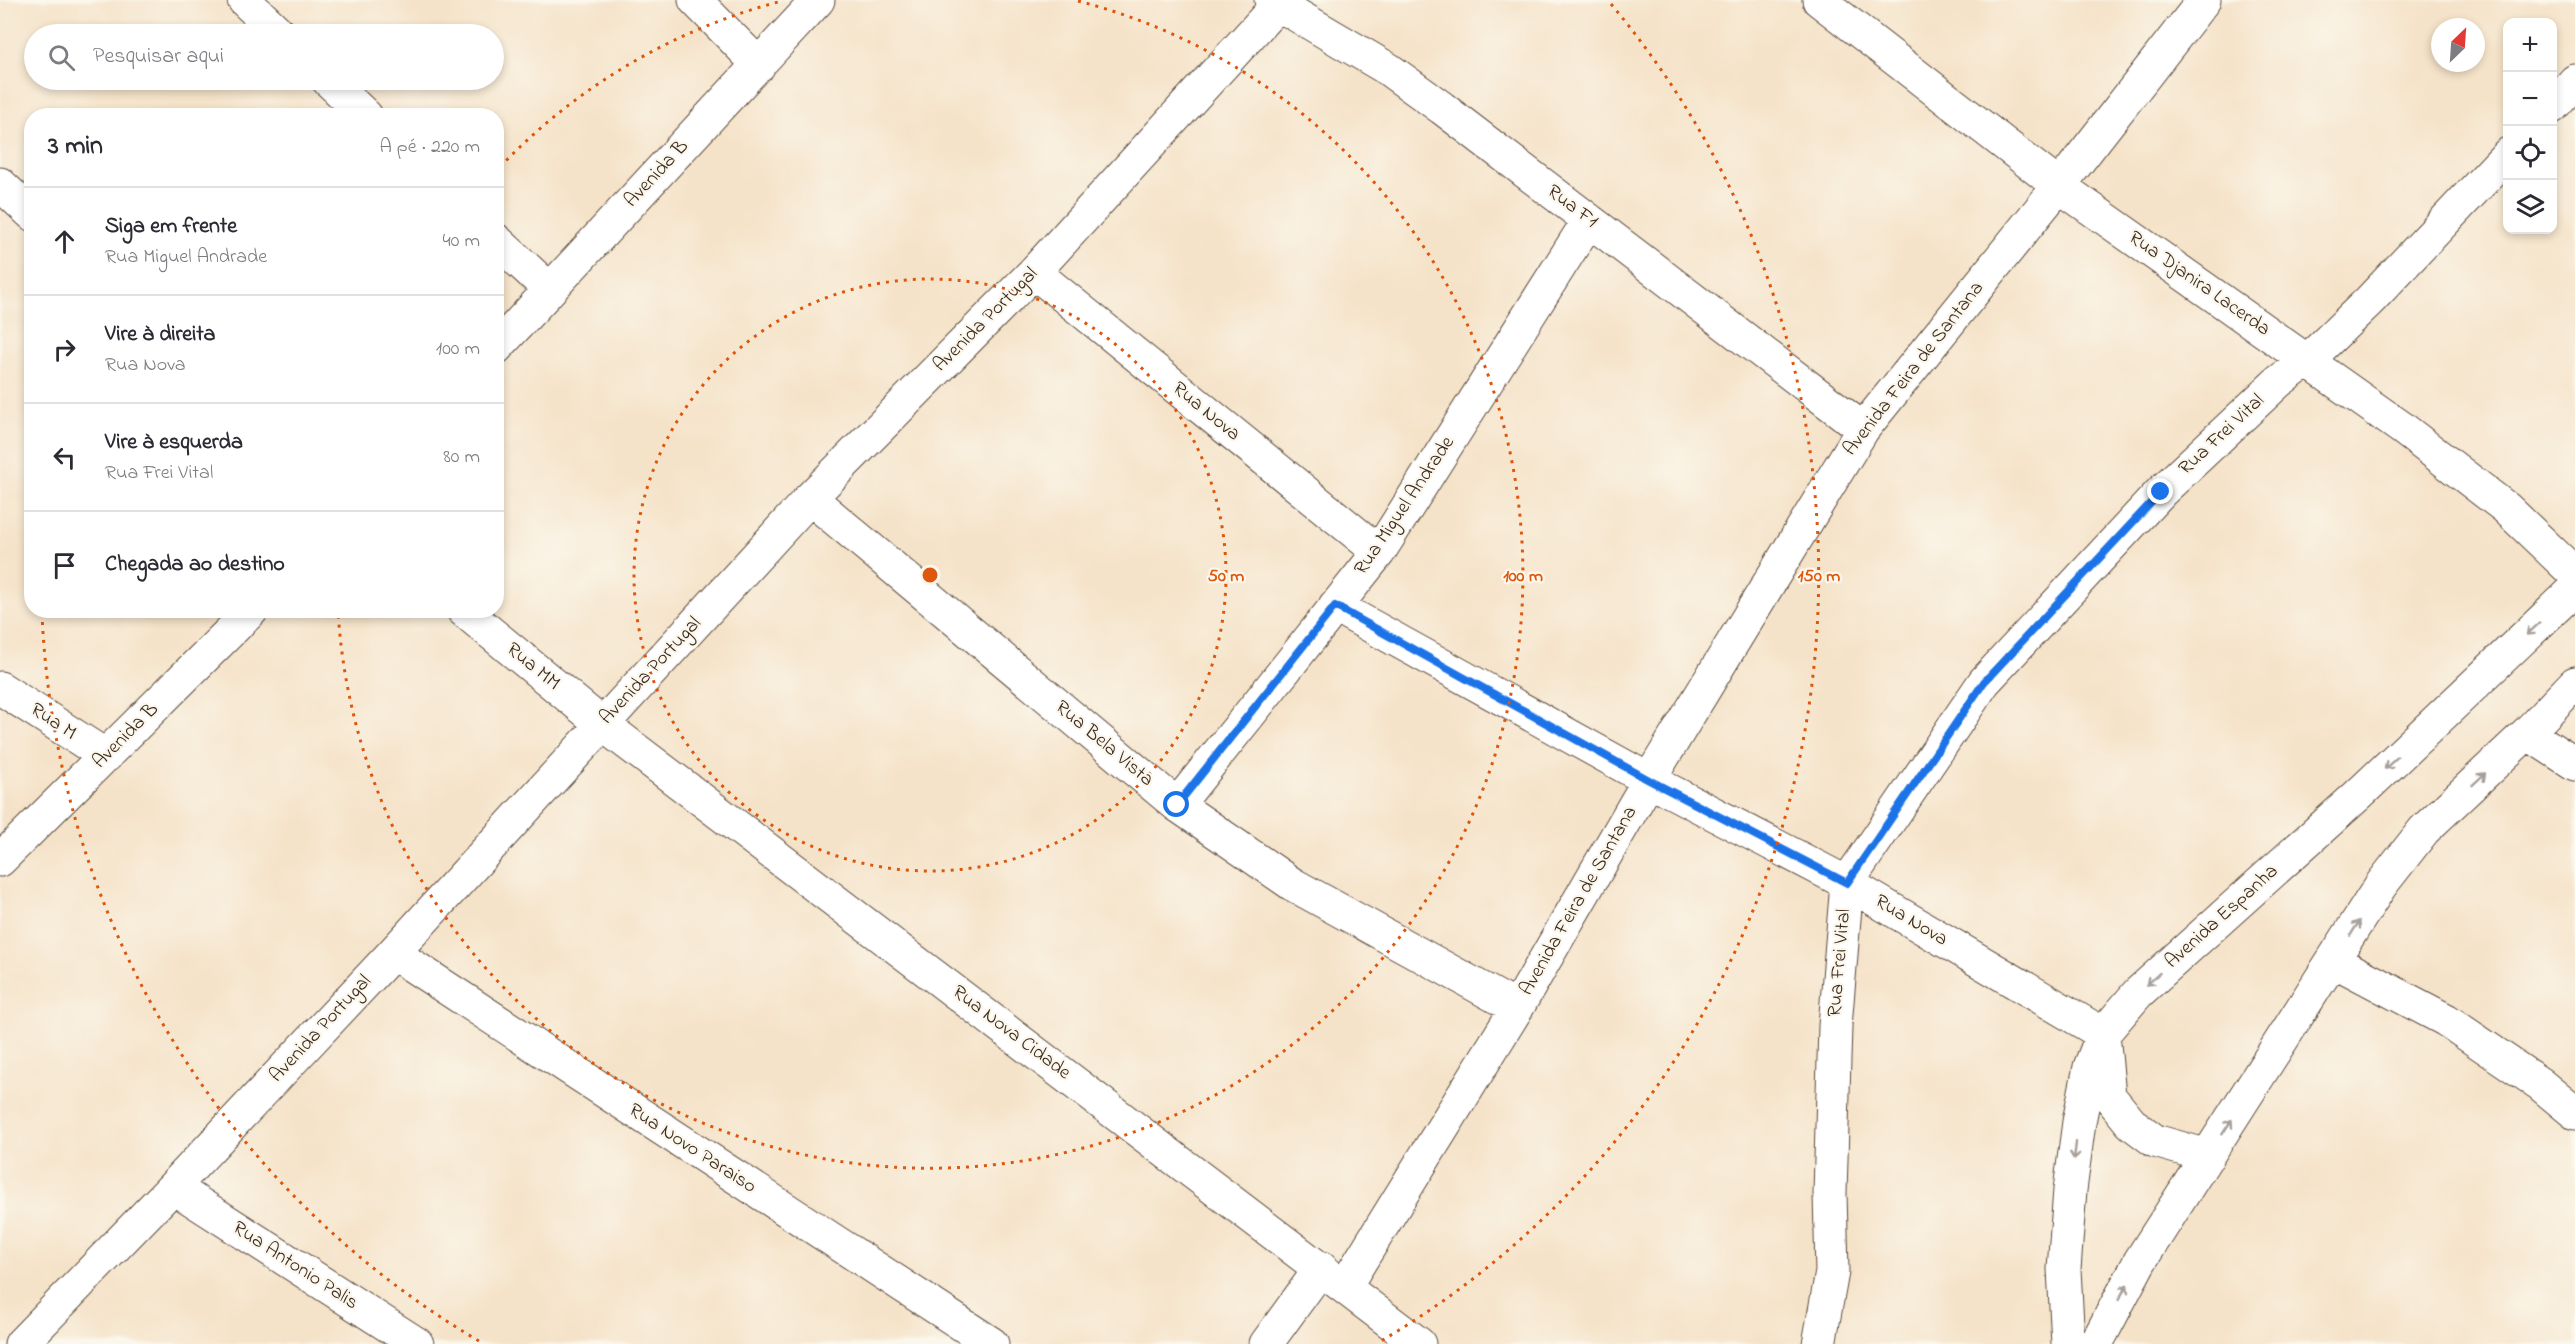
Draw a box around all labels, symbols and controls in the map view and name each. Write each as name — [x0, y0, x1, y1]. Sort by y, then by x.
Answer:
north arrow — [2431, 18, 2485, 72]
map controls — [2503, 18, 2557, 234]
button: + — [2503, 18, 2557, 72]
search box — [24, 24, 504, 90]
icon: search — [45, 41, 78, 74]
text: Pesquisar aqui — [93, 41, 224, 73]
button: − — [2503, 72, 2557, 126]
button: locate — [2503, 126, 2557, 180]
text: 3 min — [48, 128, 103, 166]
text: A pé · 220 m — [380, 133, 480, 162]
street label: Avenida B — [618, 134, 696, 214]
street label: Rua F1 — [1540, 178, 1604, 236]
button: layers — [2503, 180, 2557, 234]
text: Siga em frente — [105, 211, 237, 243]
street label: Rua Djanira Lacerda — [2122, 224, 2276, 344]
icon: ahead — [48, 225, 81, 258]
text: 40 m — [443, 227, 480, 256]
text: Rua Miguel Andrade — [105, 243, 267, 272]
street label: Avenida Portugal — [927, 261, 1046, 380]
street label: Avenida Feira de Santana — [1837, 276, 1991, 462]
text: Vire à direita — [105, 319, 215, 351]
icon: right — [48, 333, 81, 366]
text: 100 m — [436, 335, 480, 364]
text: Rua Nova — [105, 351, 186, 380]
street label: Rua Nova — [1166, 375, 1246, 449]
street label: Rua Frei Vital — [2173, 387, 2271, 483]
text: Vire à esquerda — [105, 427, 243, 459]
street label: Rua Miguel Andrade — [1348, 431, 1463, 582]
icon: left — [48, 441, 81, 474]
text: 80 m — [443, 443, 480, 472]
text: Rua Frei Vital — [105, 459, 213, 488]
route end — [2147, 478, 2173, 504]
icon: arrive — [48, 549, 81, 582]
text: Chegada ao destino — [105, 549, 285, 581]
text: 50 m — [1208, 564, 1244, 590]
text: 100 m — [1503, 564, 1543, 590]
text: 150 m — [1798, 564, 1840, 590]
centre of rings — [920, 565, 940, 585]
street label: Avenida Portugal — [593, 611, 710, 732]
one-way arrow — [2525, 622, 2540, 636]
street label: Rua MM — [500, 636, 566, 698]
street label: Rua Bela Vista — [1048, 694, 1160, 794]
street label: Rua M — [24, 696, 82, 748]
street label: Avenida B — [86, 696, 166, 776]
one-way arrow — [2383, 756, 2398, 770]
one-way arrow — [2471, 772, 2486, 786]
route start — [1163, 791, 1189, 817]
street label: Avenida Feira de Santana — [1513, 801, 1645, 1001]
street label: Avenida Espanha — [2159, 858, 2285, 976]
street label: Rua Nova — [1869, 888, 1953, 954]
street label: Rua Frei Vital — [1821, 908, 1859, 1018]
one-way arrow — [2349, 920, 2361, 937]
street label: Avenida Portugal — [263, 969, 380, 1090]
one-way arrow — [2146, 972, 2161, 986]
street label: Rua Nova Cidade — [945, 979, 1077, 1087]
street label: Rua Novo Paraiso — [622, 1097, 762, 1201]
one-way arrow — [2221, 1119, 2233, 1136]
one-way arrow — [2070, 1140, 2081, 1160]
street label: Rua Antonio Palis — [226, 1214, 364, 1318]
one-way arrow — [2117, 1284, 2129, 1301]

